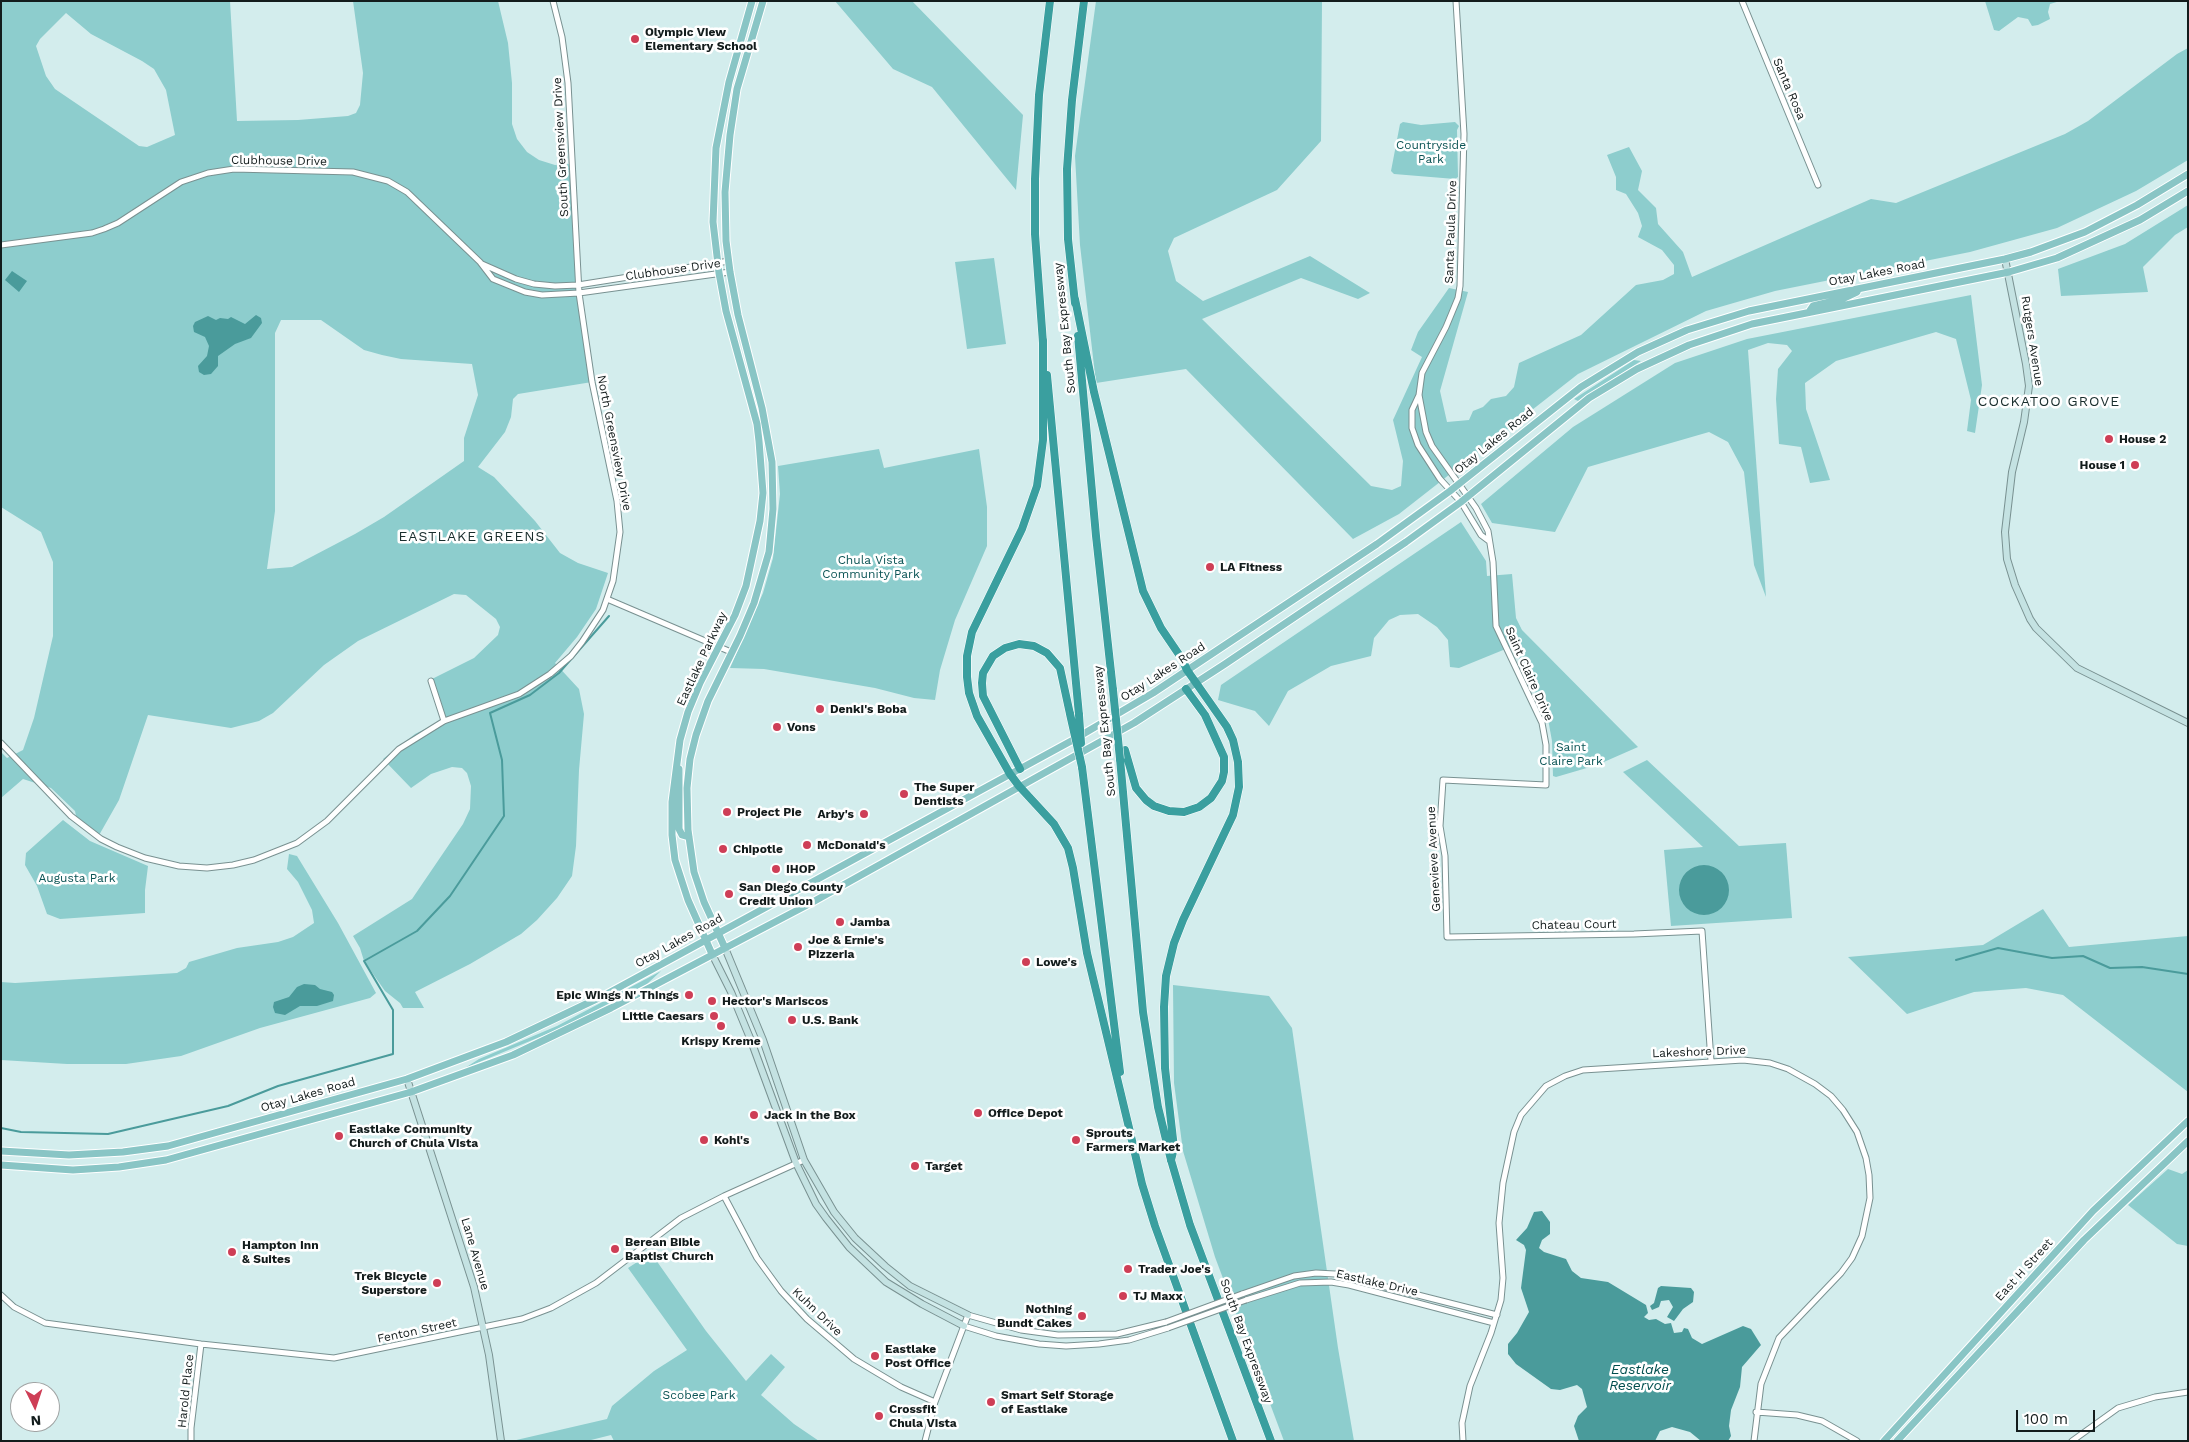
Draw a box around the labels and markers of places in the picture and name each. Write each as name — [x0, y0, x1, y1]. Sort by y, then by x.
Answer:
place label: Olympic View Elementary School — [645, 25, 757, 53]
marker: Olympic View Elementary School — [629, 33, 641, 45]
place label: House 2 — [2119, 432, 2166, 446]
marker: House 2 — [2103, 433, 2115, 445]
place label: House 1 — [2080, 458, 2125, 472]
marker: House 1 — [2129, 459, 2141, 471]
place label: LA Fitness — [1220, 560, 1282, 574]
marker: LA Fitness — [1204, 561, 1216, 573]
place label: Denki's Boba — [830, 702, 907, 716]
marker: Denki's Boba — [814, 703, 826, 715]
place label: Vons — [787, 720, 816, 734]
marker: Vons — [771, 721, 783, 733]
place label: The Super Dentists — [914, 780, 974, 808]
marker: The Super Dentists — [898, 788, 910, 800]
place label: Project Pie — [737, 805, 802, 819]
marker: Project Pie — [721, 806, 733, 818]
place label: Arby's — [817, 807, 854, 821]
marker: Arby's — [858, 808, 870, 820]
place label: McDonald's — [817, 838, 886, 852]
marker: McDonald's — [801, 839, 813, 851]
place label: Chipotle — [733, 842, 783, 856]
marker: Chipotle — [717, 843, 729, 855]
place label: IHOP — [786, 862, 816, 876]
marker: IHOP — [770, 863, 782, 875]
place label: San Diego County Credit Union — [739, 880, 843, 908]
marker: San Diego County Credit Union — [723, 888, 735, 900]
place label: Jamba — [850, 915, 890, 929]
marker: Jamba — [834, 916, 846, 928]
place label: Joe & Ernie's Pizzeria — [808, 933, 884, 961]
marker: Joe & Ernie's Pizzeria — [792, 941, 804, 953]
place label: Lowe's — [1036, 955, 1077, 969]
marker: Lowe's — [1020, 956, 1032, 968]
place label: Epic Wings N' Things — [556, 988, 679, 1002]
marker: Epic Wings N' Things — [683, 989, 695, 1001]
place label: Hector's Mariscos — [722, 994, 828, 1008]
marker: Hector's Mariscos — [706, 995, 718, 1007]
place label: Little Caesars — [622, 1009, 704, 1023]
marker: Little Caesars — [708, 1010, 720, 1022]
place label: U.S. Bank — [802, 1013, 859, 1027]
marker: U.S. Bank — [786, 1014, 798, 1026]
marker: Krispy Kreme — [715, 1020, 727, 1032]
place label: Krispy Kreme — [681, 1034, 761, 1048]
place label: Office Depot — [988, 1106, 1063, 1120]
marker: Office Depot — [972, 1107, 984, 1119]
place label: Jack in the Box — [764, 1108, 856, 1122]
marker: Jack in the Box — [748, 1109, 760, 1121]
place label: Eastlake Community Church of Chula Vista — [349, 1122, 478, 1150]
place label: Sprouts Farmers Market — [1086, 1126, 1180, 1154]
marker: Eastlake Community Church of Chula Vista — [333, 1130, 345, 1142]
place label: Kohl's — [714, 1133, 749, 1147]
marker: Kohl's — [698, 1134, 710, 1146]
marker: Sprouts Farmers Market — [1070, 1134, 1082, 1146]
place label: Target — [925, 1159, 963, 1173]
marker: Target — [909, 1160, 921, 1172]
place label: Berean Bible Baptist Church — [625, 1235, 714, 1263]
place label: Hampton Inn & Suites — [242, 1238, 319, 1266]
marker: Berean Bible Baptist Church — [609, 1243, 621, 1255]
marker: Hampton Inn & Suites — [226, 1246, 238, 1258]
place label: Trader Joe's — [1138, 1262, 1211, 1276]
marker: Trader Joe's — [1122, 1263, 1134, 1275]
place label: Trek Bicycle Superstore — [354, 1269, 427, 1297]
marker: Trek Bicycle Superstore — [431, 1277, 443, 1289]
place label: TJ Maxx — [1133, 1289, 1183, 1303]
marker: TJ Maxx — [1117, 1290, 1129, 1302]
place label: Nothing Bundt Cakes — [997, 1302, 1072, 1330]
marker: Nothing Bundt Cakes — [1076, 1310, 1088, 1322]
place label: Eastlake Post Office — [885, 1342, 951, 1370]
marker: Eastlake Post Office — [869, 1350, 881, 1362]
place label: Smart Self Storage of Eastlake — [1001, 1388, 1114, 1416]
marker: Smart Self Storage of Eastlake — [985, 1396, 997, 1408]
place label: Crossfit Chula Vista — [889, 1402, 957, 1430]
marker: Crossfit Chula Vista — [873, 1410, 885, 1422]

